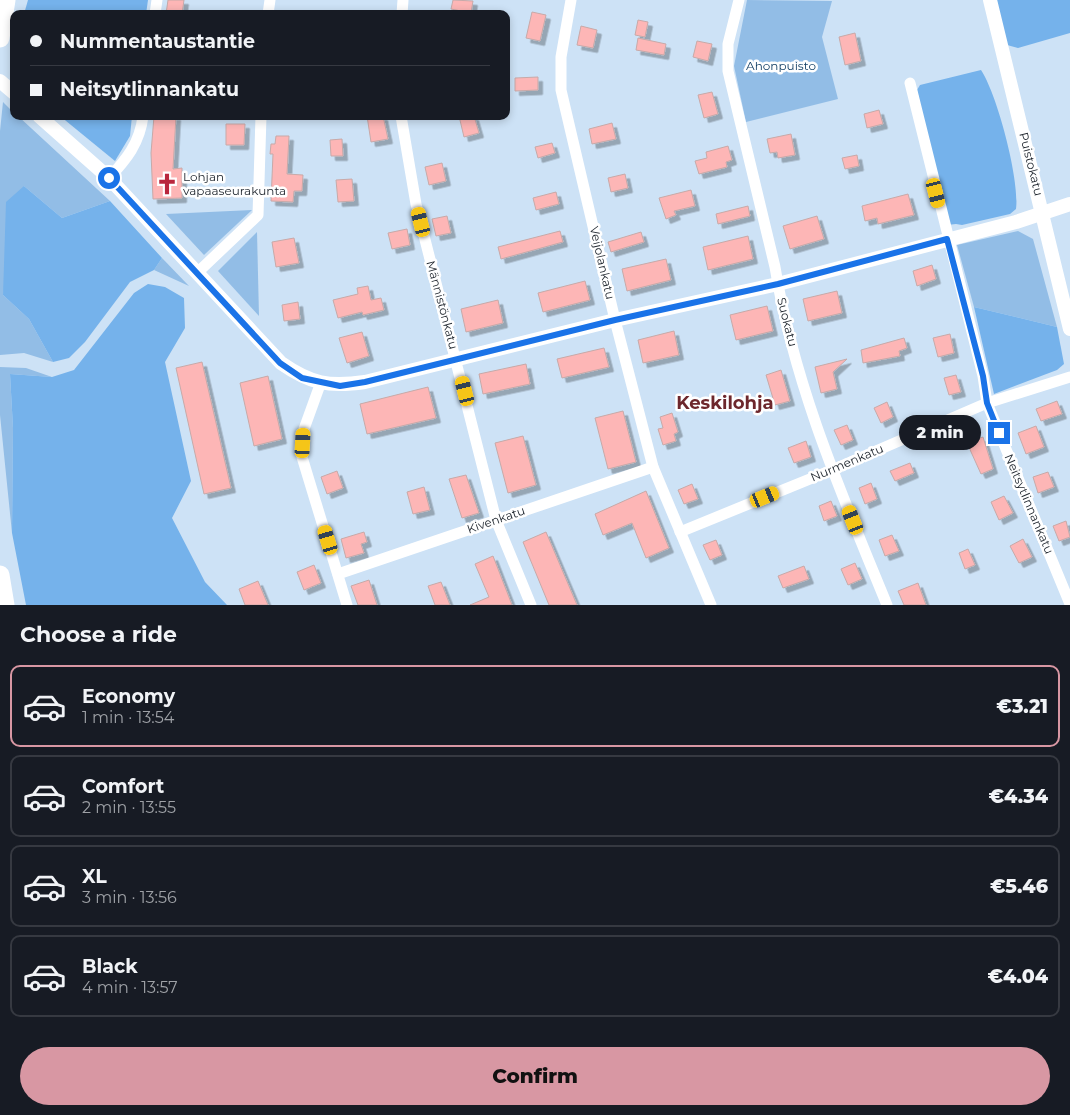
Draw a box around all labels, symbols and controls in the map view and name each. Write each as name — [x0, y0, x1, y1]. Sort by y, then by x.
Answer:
text: Nummentaustantie — [60, 30, 255, 53]
park label: Ahonpuisto — [746, 58, 816, 73]
text: Neitsytlinnankatu — [60, 78, 239, 101]
street label: Puistokatu — [1016, 131, 1047, 197]
route start — [98, 167, 120, 189]
place label: Lohjan vapaaseurakunta — [183, 169, 286, 198]
church icon: Lohjan vapaaseurakunta — [154, 171, 180, 197]
car — [925, 177, 946, 209]
car — [410, 206, 431, 238]
street label: Veijolankatu — [587, 225, 618, 301]
street label: Männistönkatu — [423, 259, 462, 351]
street label: Suokatu — [774, 296, 801, 348]
car — [454, 375, 475, 407]
district label: Keskilohja — [676, 392, 774, 414]
callout: 2 min — [899, 416, 982, 450]
route end — [988, 422, 1010, 444]
text: 2 min — [916, 423, 964, 442]
car — [294, 428, 311, 458]
street label: Nurmenkatu — [808, 440, 886, 485]
street label: Neitsytlinnankatu — [1002, 452, 1057, 556]
car — [748, 484, 781, 510]
street label: Kivenkatu — [465, 503, 527, 536]
car — [840, 503, 865, 537]
car — [316, 523, 339, 557]
text: Choose a ride — [20, 621, 177, 648]
icon: car — [22, 684, 67, 729]
text: Economy — [82, 685, 175, 708]
text: €3.21 — [996, 695, 1048, 718]
text: 1 min · 13:54 — [82, 708, 174, 727]
icon: car — [22, 774, 67, 819]
text: Comfort — [82, 775, 164, 798]
text: €4.34 — [989, 785, 1048, 808]
text: 2 min · 13:55 — [82, 798, 176, 817]
icon: car — [22, 864, 67, 909]
text: XL — [82, 865, 107, 888]
text: €5.46 — [990, 875, 1048, 898]
text: 3 min · 13:56 — [82, 888, 177, 907]
icon: car — [22, 954, 67, 999]
text: Black — [82, 955, 138, 978]
text: €4.04 — [987, 965, 1048, 988]
text: 4 min · 13:57 — [82, 978, 178, 997]
button: Confirm — [20, 1047, 1050, 1105]

